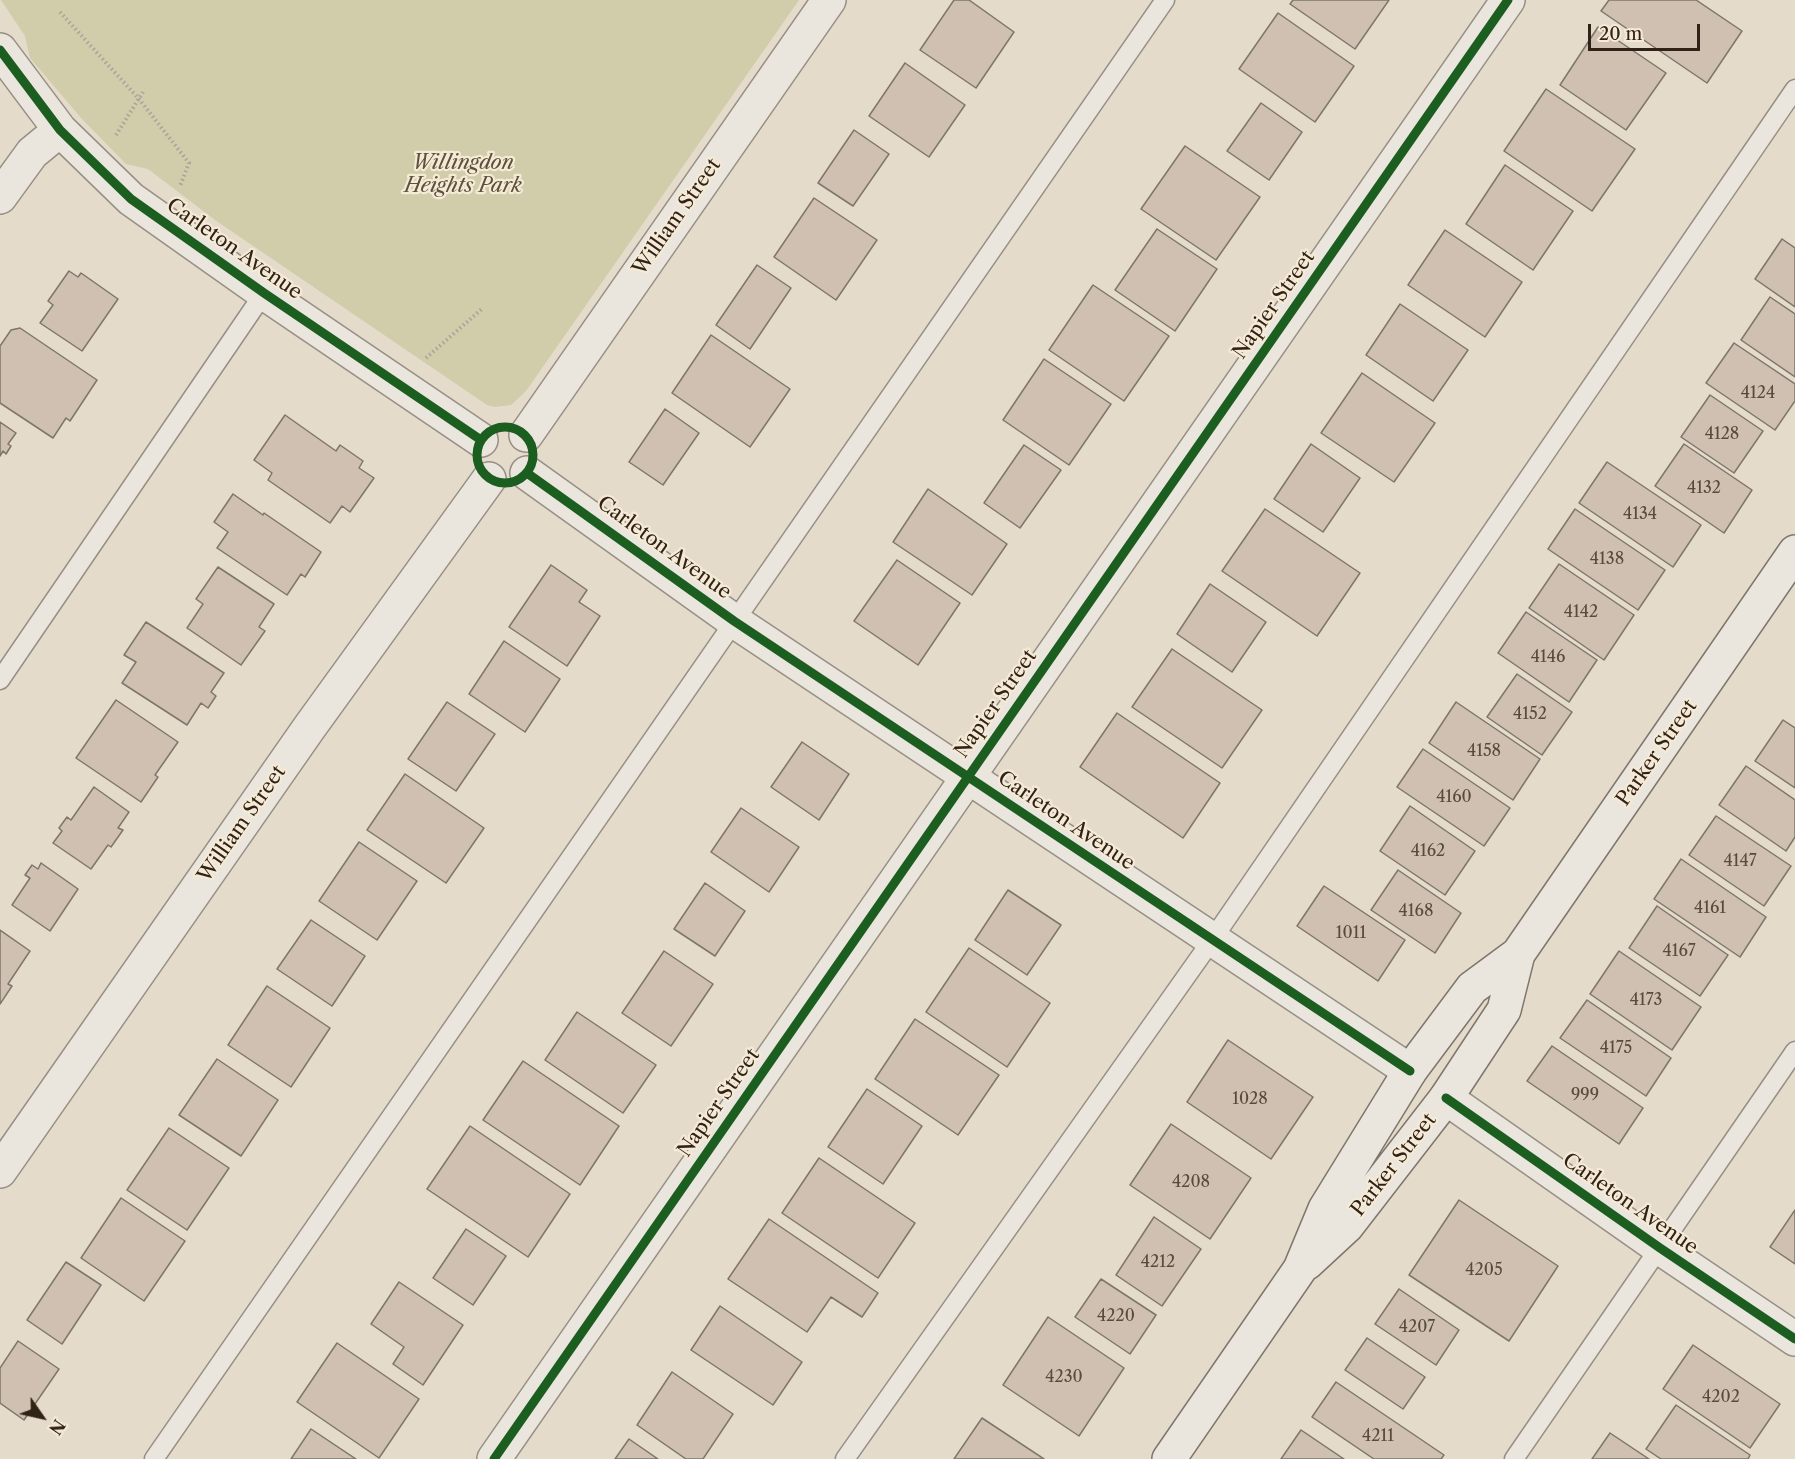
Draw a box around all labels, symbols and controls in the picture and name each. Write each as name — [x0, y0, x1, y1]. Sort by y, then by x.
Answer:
scale bar — [1591, 12, 1704, 50]
text: 20 m — [1599, 23, 1642, 45]
park label: Willingdon Heights Park — [404, 151, 522, 198]
street label: William Street — [628, 154, 726, 280]
street label: Carleton Avenue — [162, 193, 306, 305]
street label: Napier Street — [1228, 246, 1320, 364]
house number: 4124 — [1741, 383, 1775, 403]
house number: 4128 — [1705, 424, 1739, 444]
house number: 4132 — [1687, 478, 1721, 498]
street label: Carleton Avenue — [592, 491, 736, 605]
house number: 4134 — [1623, 504, 1657, 524]
house number: 4138 — [1590, 549, 1624, 569]
house number: 4142 — [1564, 602, 1598, 622]
street label: Napier Street — [950, 645, 1042, 763]
house number: 4146 — [1531, 647, 1565, 667]
street label: Parker Street — [1612, 695, 1702, 811]
house number: 4152 — [1513, 704, 1547, 724]
house number: 4158 — [1467, 741, 1501, 761]
street label: William Street — [193, 761, 291, 887]
street label: Carleton Avenue — [993, 766, 1139, 876]
house number: 4160 — [1436, 787, 1472, 807]
house number: 4162 — [1411, 841, 1445, 861]
house number: 4147 — [1723, 851, 1757, 871]
house number: 4161 — [1694, 898, 1726, 918]
house number: 4168 — [1399, 901, 1433, 921]
house number: 1011 — [1336, 923, 1366, 943]
house number: 4167 — [1662, 941, 1696, 961]
house number: 4173 — [1630, 990, 1662, 1010]
house number: 4175 — [1600, 1038, 1632, 1058]
street label: Napier Street — [673, 1044, 765, 1162]
house number: 999 — [1571, 1085, 1599, 1105]
house number: 1028 — [1232, 1089, 1268, 1109]
street label: Parker Street — [1346, 1109, 1442, 1221]
street label: Carleton Avenue — [1558, 1148, 1702, 1260]
house number: 4208 — [1172, 1172, 1210, 1192]
house number: 4212 — [1141, 1252, 1175, 1272]
house number: 4205 — [1465, 1260, 1503, 1280]
house number: 4220 — [1097, 1306, 1135, 1326]
house number: 4207 — [1399, 1317, 1435, 1337]
house number: 4230 — [1045, 1367, 1083, 1387]
north arrow — [12, 1387, 72, 1447]
house number: 4202 — [1702, 1387, 1740, 1407]
text: N — [45, 1416, 69, 1438]
house number: 4211 — [1362, 1426, 1394, 1446]

